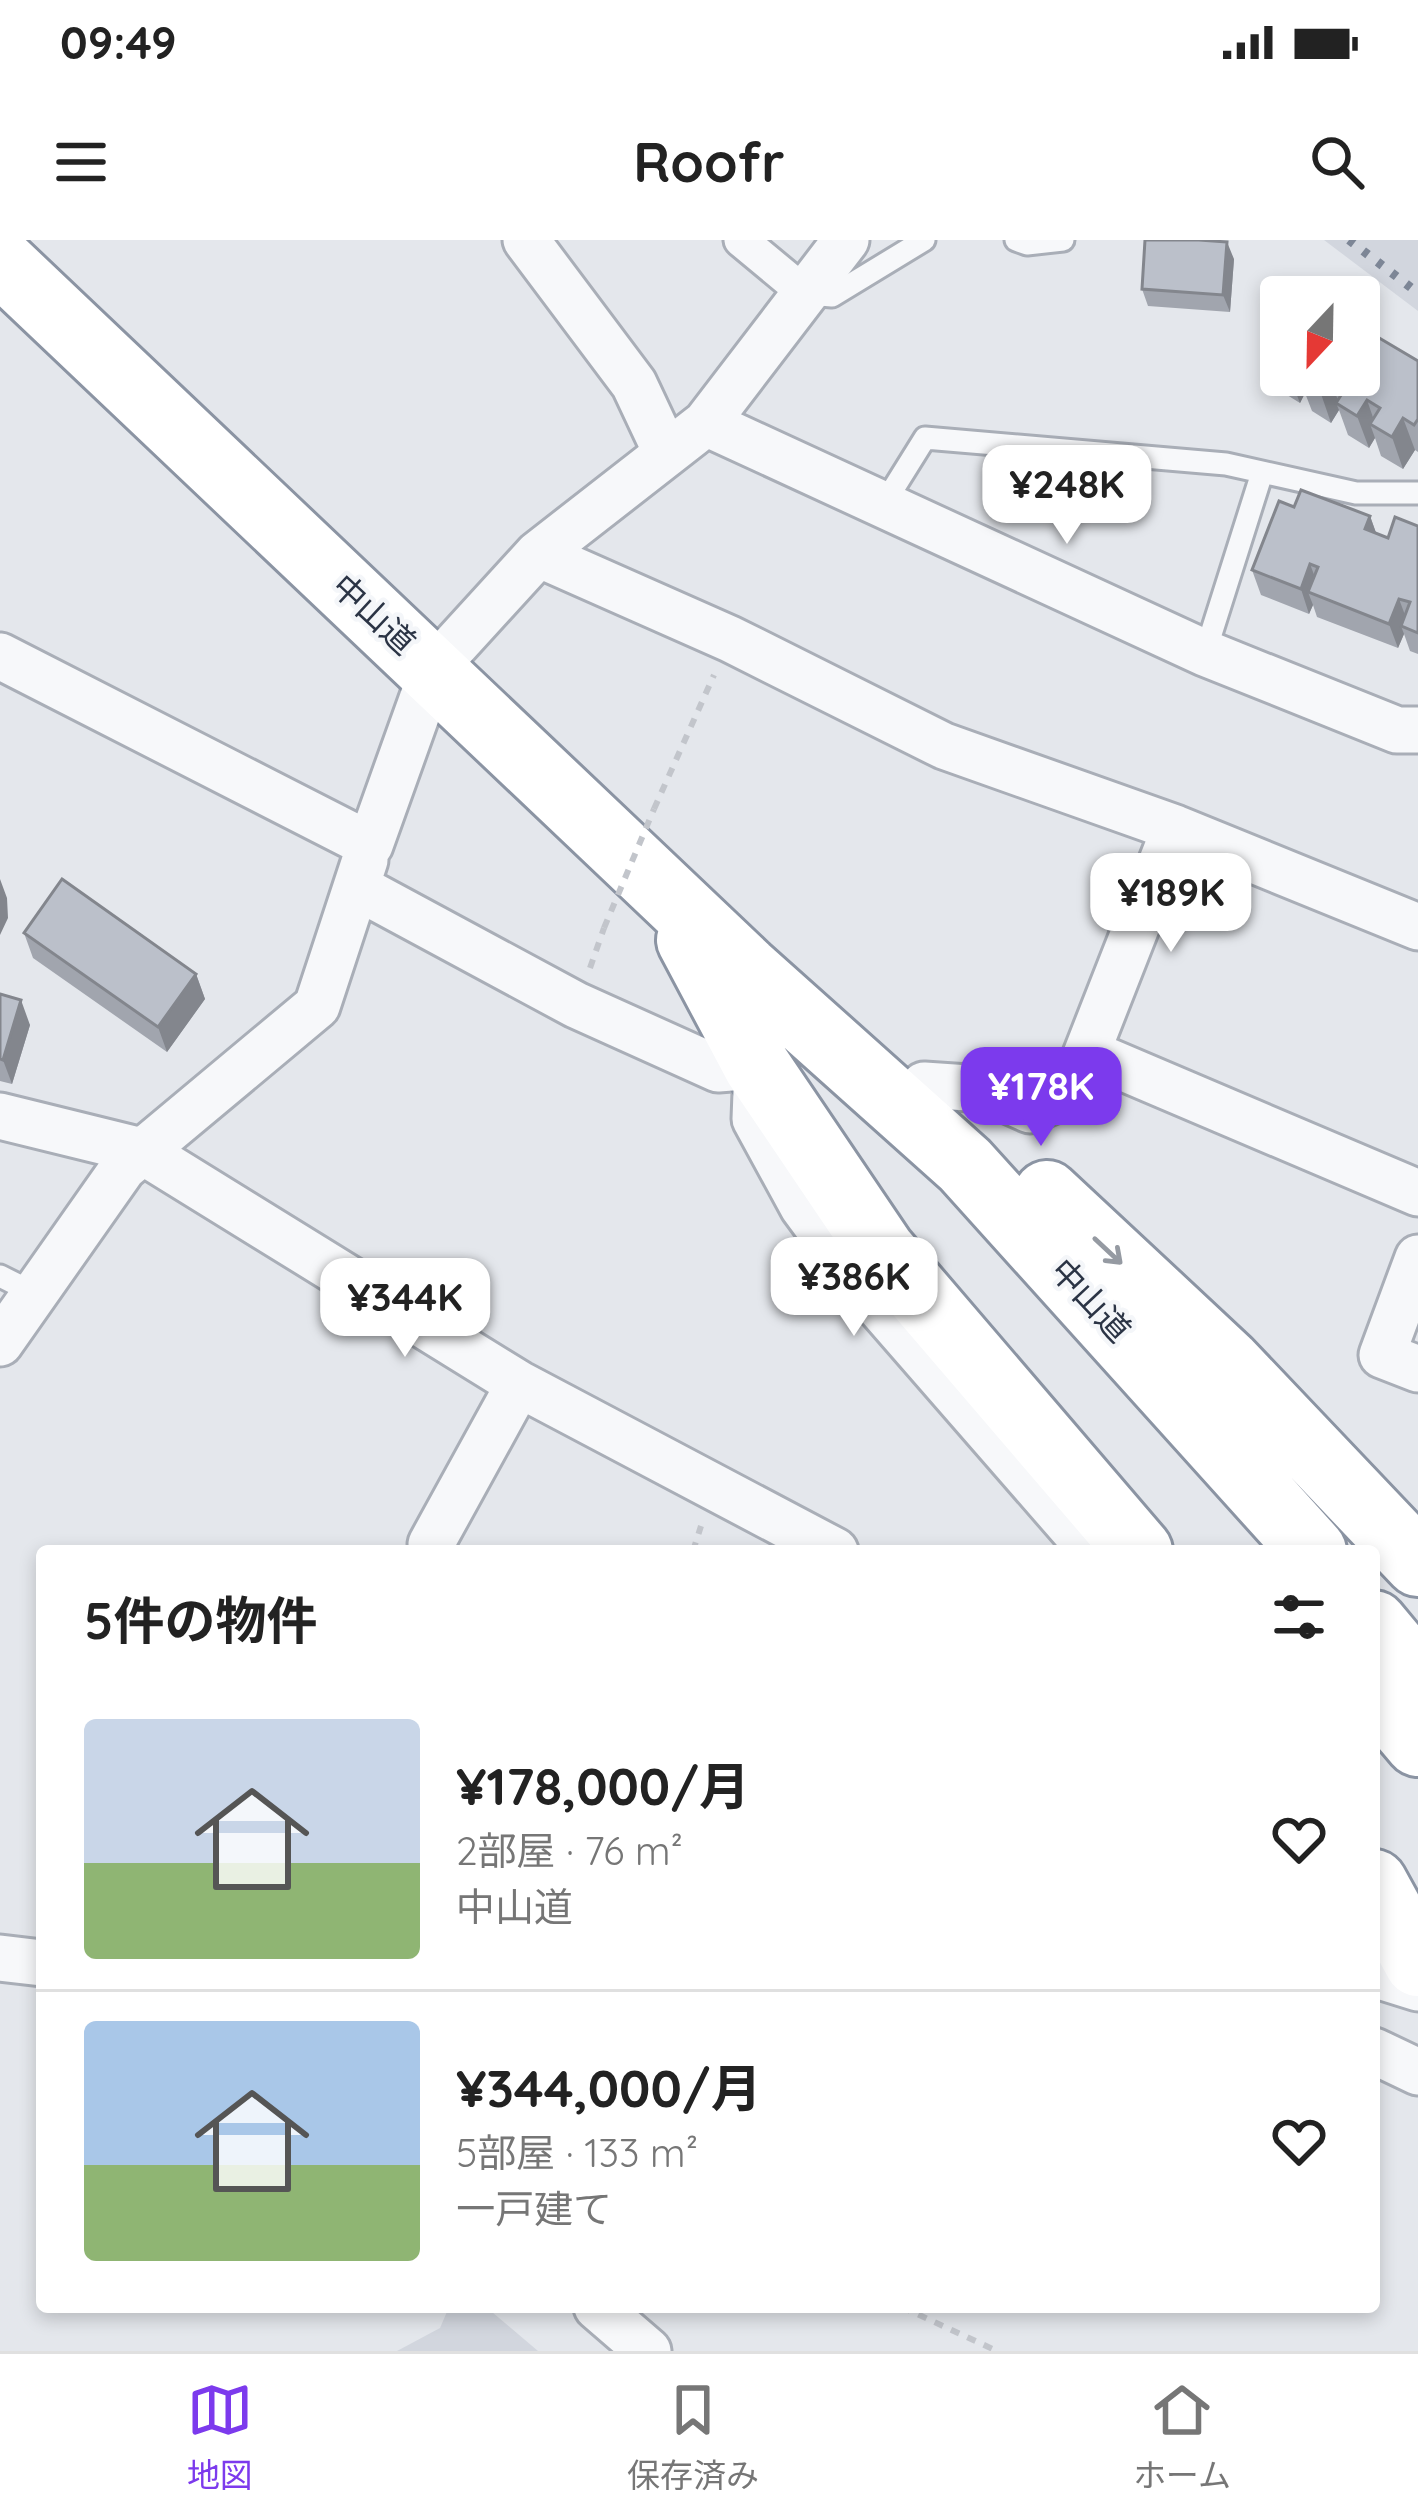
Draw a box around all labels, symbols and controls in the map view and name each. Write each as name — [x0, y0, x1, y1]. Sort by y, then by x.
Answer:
text: 09:49 — [60, 14, 177, 70]
text: Roofr — [633, 128, 785, 196]
icon: menu — [48, 129, 114, 195]
icon: search — [1304, 129, 1370, 195]
north arrow — [1260, 276, 1380, 396]
map controls — [1260, 276, 1380, 396]
pin: ¥248K — [983, 445, 1151, 547]
text: ¥248K — [1009, 459, 1125, 508]
street label: 中山道 — [324, 565, 425, 662]
pin: ¥189K — [1087, 853, 1255, 955]
text: ¥189K — [1117, 867, 1225, 916]
pin: ¥178K — [957, 1047, 1125, 1149]
text: ¥178K — [988, 1061, 1094, 1110]
one-way arrow — [1093, 1236, 1122, 1264]
pin: ¥386K — [770, 1237, 938, 1339]
street label: 中山道 — [1043, 1249, 1140, 1350]
text: ¥386K — [798, 1251, 910, 1300]
pin: ¥344K — [321, 1258, 489, 1360]
text: ¥344K — [347, 1272, 463, 1321]
icon: filters — [1266, 1584, 1332, 1650]
text: 5件の物件 — [84, 1588, 317, 1652]
text: ¥178,000/月 — [456, 1754, 750, 1818]
icon: home — [180, 1767, 324, 1911]
icon: heart — [1266, 1806, 1332, 1872]
text: 2部屋 · 76 m² — [456, 1826, 683, 1875]
text: 中山道 — [456, 1882, 573, 1931]
text: ¥344,000/月 — [456, 2056, 762, 2120]
icon: home — [180, 2069, 324, 2213]
icon: heart — [1266, 2108, 1332, 2174]
text: 5部屋 · 133 m² — [456, 2128, 698, 2177]
text: 一戸建て — [456, 2184, 612, 2233]
tab: 地図 — [187, 2377, 253, 2497]
tab: 保存済み — [627, 2377, 759, 2497]
tab: ホーム — [1133, 2377, 1231, 2497]

